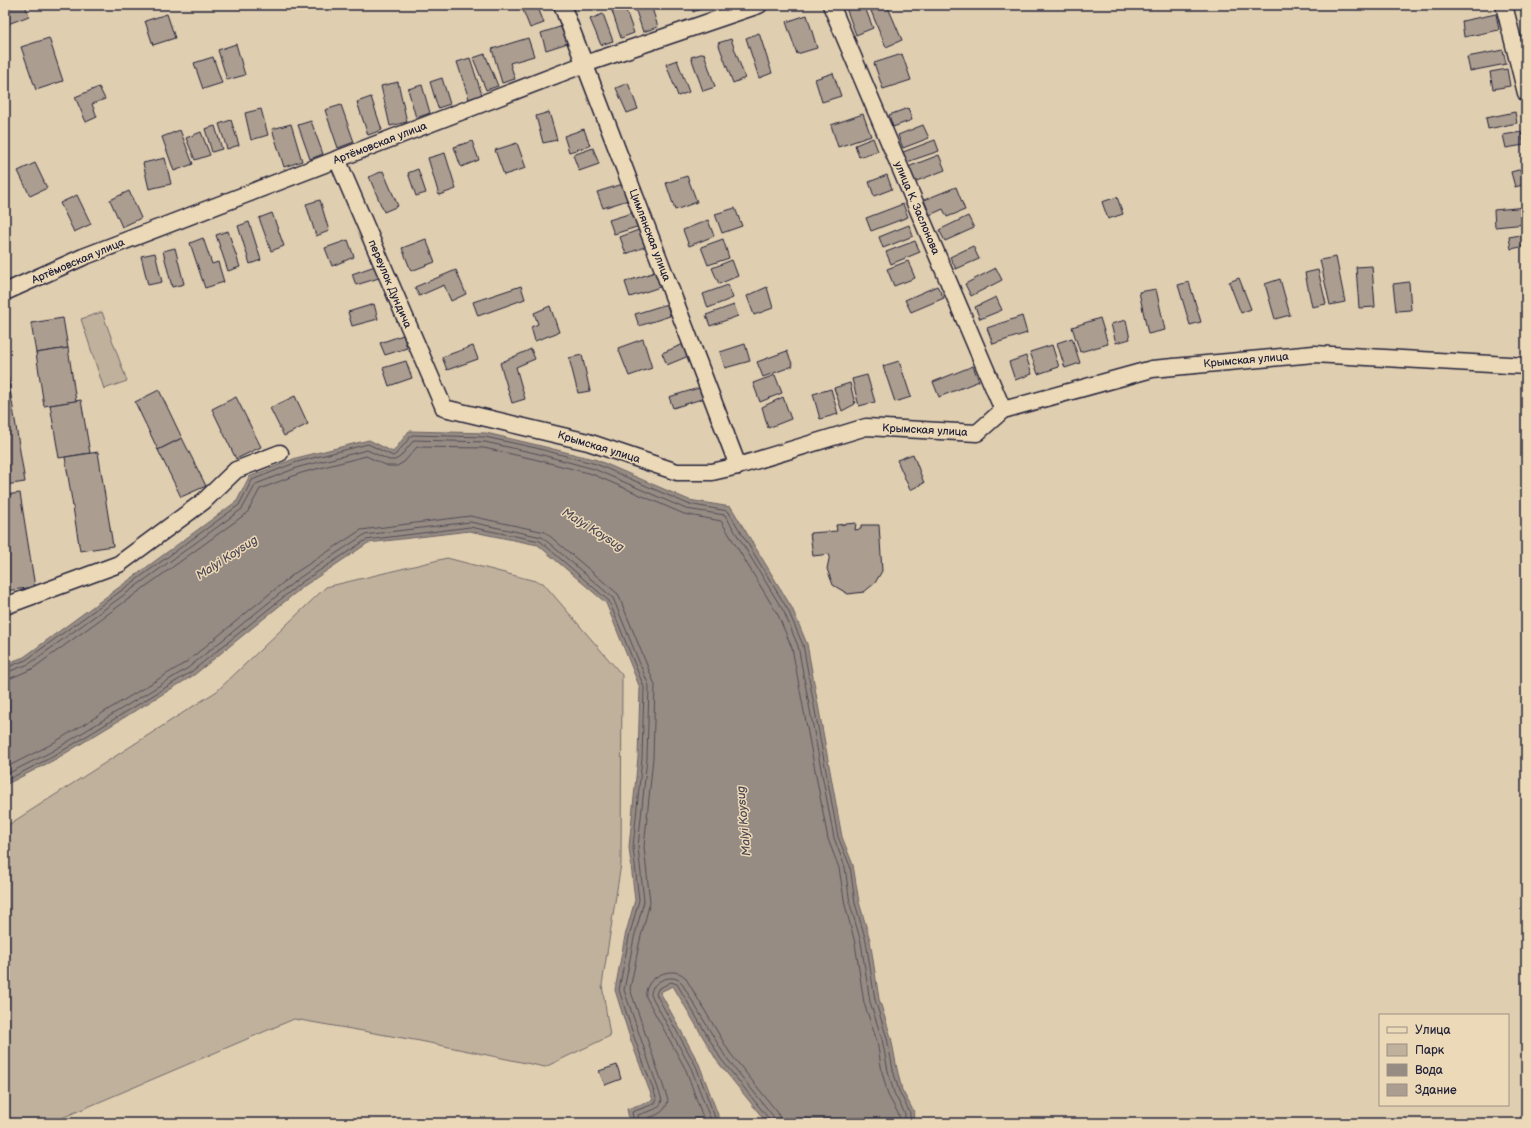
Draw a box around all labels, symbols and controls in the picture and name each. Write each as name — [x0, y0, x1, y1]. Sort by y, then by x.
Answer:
street label: Артёмовская улица — [330, 119, 429, 167]
street label: улица К. Заслонова — [891, 159, 943, 257]
street label: Цимлянская улица — [626, 187, 674, 283]
street label: Артёмовская улица — [29, 235, 127, 287]
street label: переулок Дундича — [365, 238, 415, 331]
street label: Крымская улица — [1203, 350, 1290, 370]
street label: Крымская улица — [882, 421, 969, 439]
street label: Крымская улица — [556, 428, 642, 466]
water label: Malyi Koysug — [559, 505, 627, 555]
water label: Malyi Koysug — [193, 532, 261, 583]
water label: Malyi Koysug — [733, 785, 755, 857]
legend — [1379, 1014, 1509, 1106]
text: Улица — [1415, 1023, 1451, 1038]
text: Парк — [1415, 1043, 1445, 1058]
text: Вода — [1415, 1063, 1443, 1078]
text: Здание — [1415, 1083, 1457, 1098]

